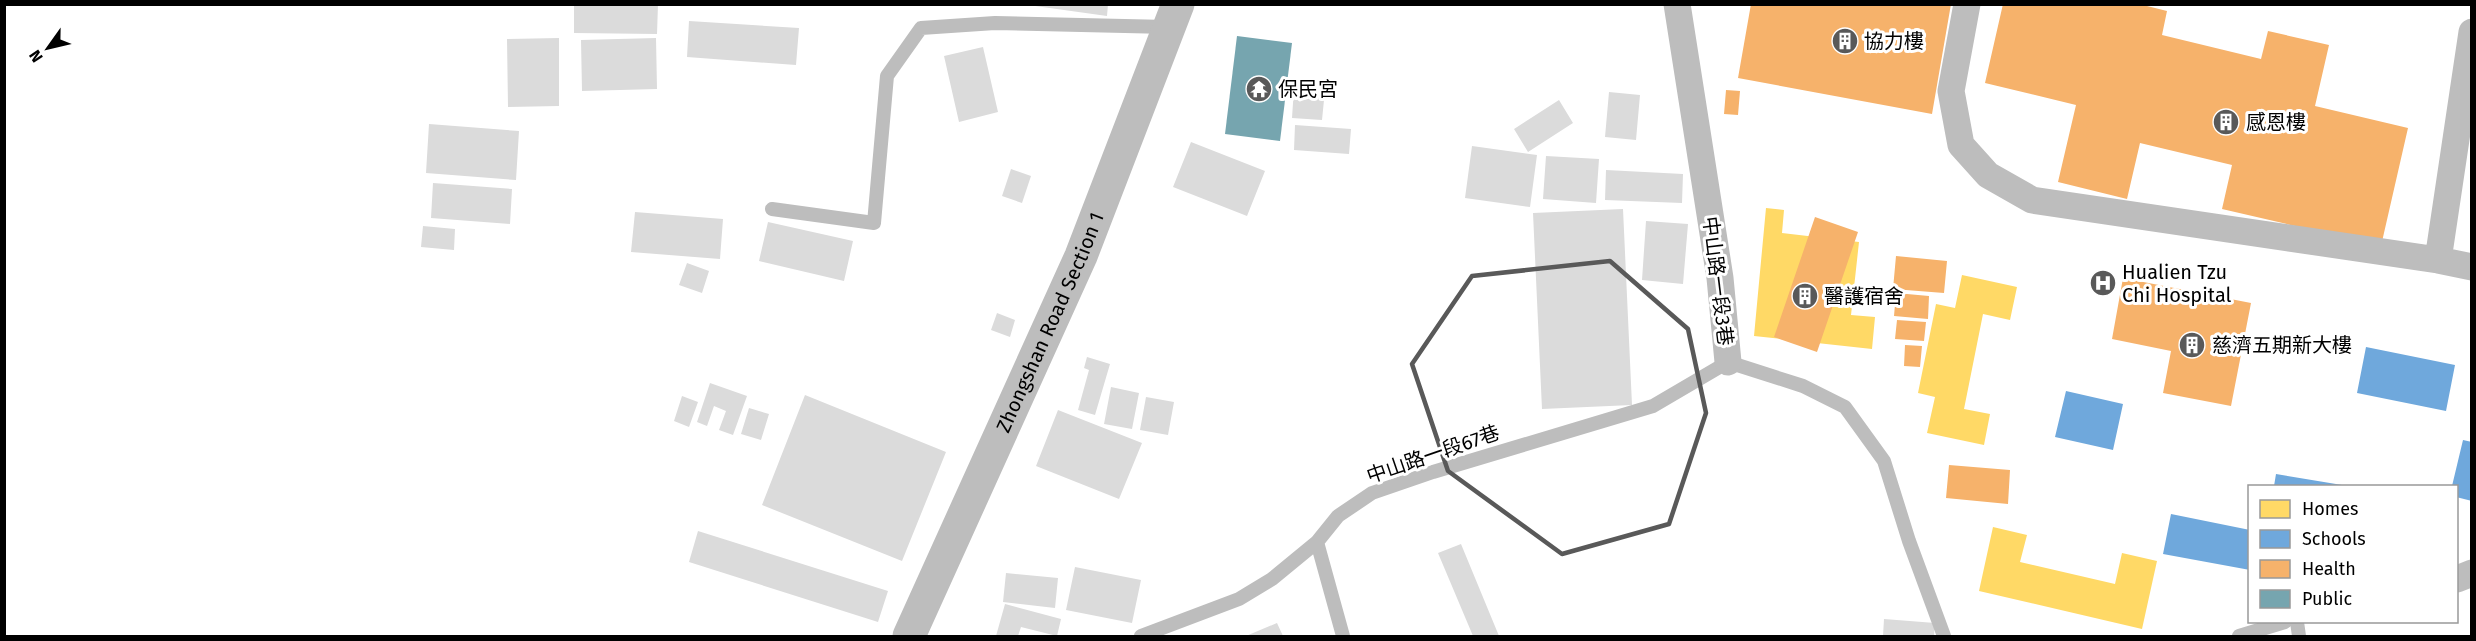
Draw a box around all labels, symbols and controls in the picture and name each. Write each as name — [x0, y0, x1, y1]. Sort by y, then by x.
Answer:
north arrow — [18, 18, 78, 78]
building icon: 協力樓 — [1830, 26, 1860, 56]
place label: 協力樓 — [1864, 29, 1924, 53]
text: N — [25, 46, 47, 66]
temple icon: 保民宮 — [1244, 74, 1274, 104]
place label: 保民宮 — [1278, 77, 1338, 101]
building icon: 感恩樓 — [2211, 107, 2241, 137]
place label: 感恩樓 — [2246, 110, 2306, 134]
street label: Zhongshan Road Section 1 — [991, 209, 1109, 436]
street label: 中山路一段3巷 — [1698, 215, 1738, 347]
place label: Hualien Tzu Chi Hospital — [2122, 260, 2232, 307]
hospital icon: Hualien Tzu Chi Hospital — [2088, 268, 2118, 298]
building icon: 醫護宿舍 — [1790, 281, 1820, 311]
place label: 醫護宿舍 — [1824, 284, 1904, 308]
building icon: 慈濟五期新大樓 — [2177, 330, 2207, 360]
place label: 慈濟五期新大樓 — [2212, 333, 2352, 357]
street label: 中山路一段67巷 — [1363, 420, 1503, 488]
legend — [2248, 485, 2458, 623]
text: Homes — [2302, 498, 2358, 520]
text: Schools — [2302, 528, 2366, 550]
text: Health — [2302, 558, 2356, 580]
text: Public — [2302, 588, 2352, 610]

